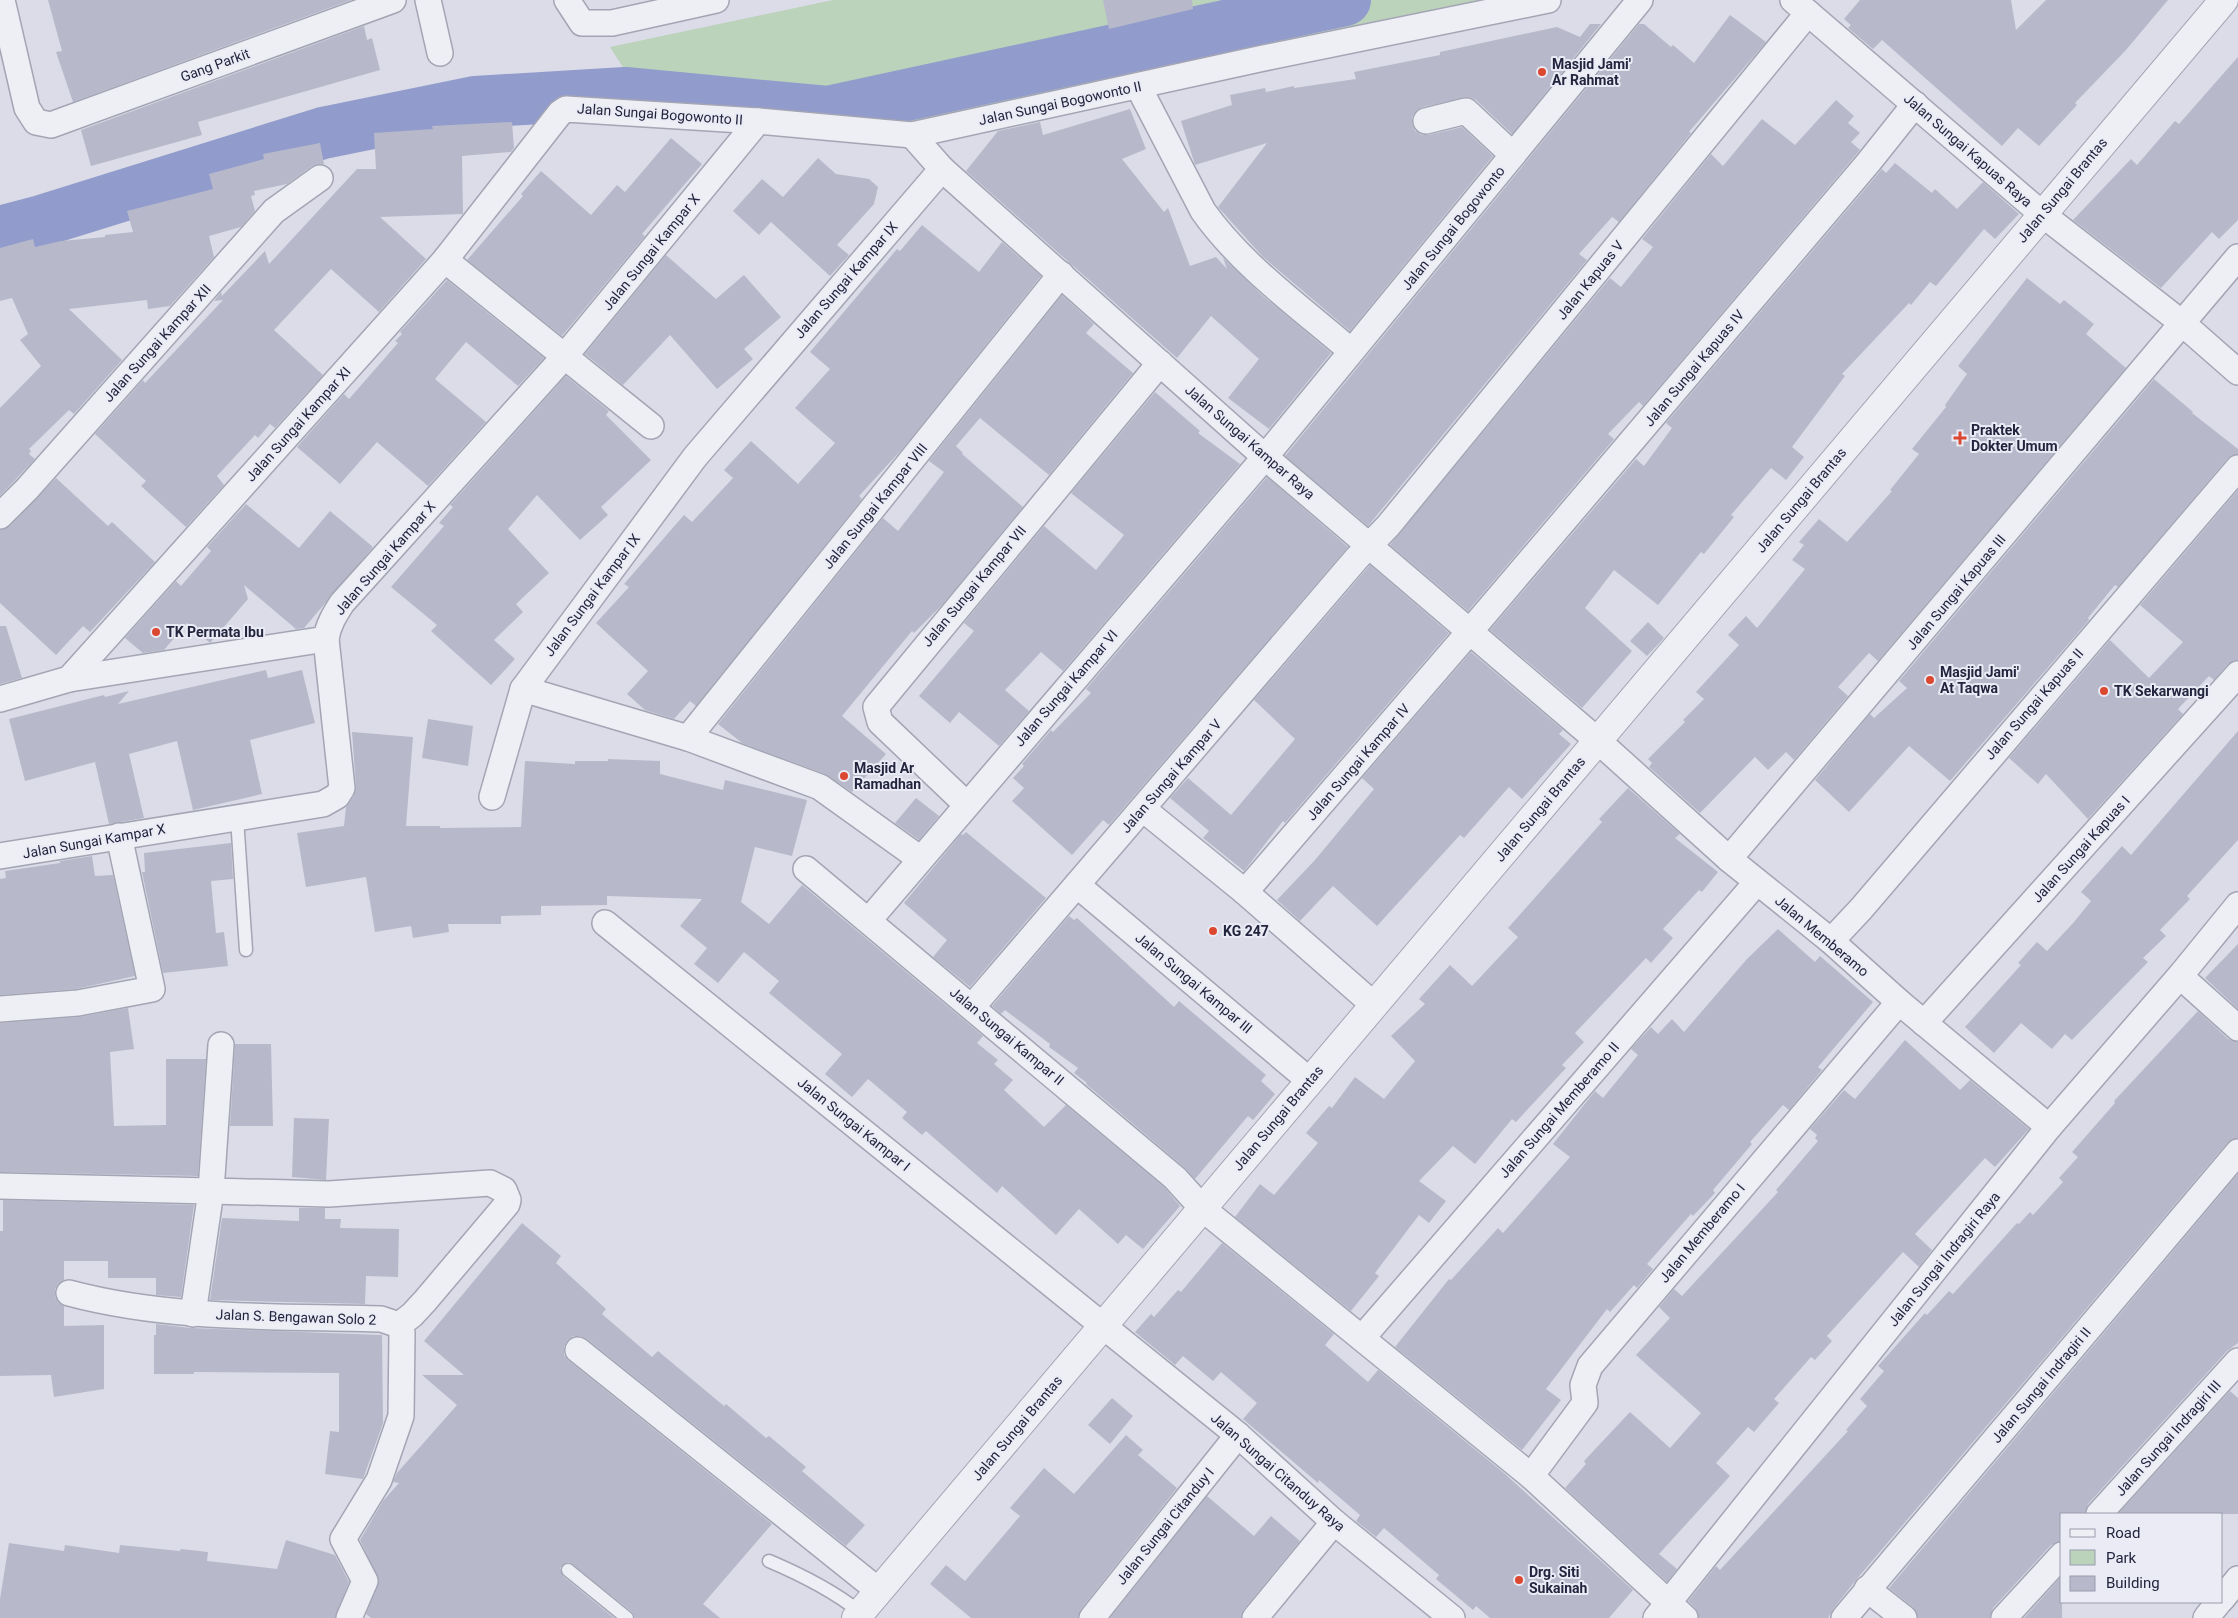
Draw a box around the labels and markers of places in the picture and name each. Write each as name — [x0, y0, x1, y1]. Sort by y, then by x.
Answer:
place label: Masjid Jami' Ar Rahmat — [1552, 56, 1631, 88]
marker: Masjid Jami' Ar Rahmat — [1536, 66, 1548, 78]
place label: Praktek Dokter Umum — [1971, 422, 2058, 454]
marker: Praktek Dokter Umum — [1953, 431, 1967, 445]
place label: TK Permata Ibu — [166, 624, 264, 640]
marker: TK Permata Ibu — [150, 626, 162, 638]
place label: Masjid Jami' At Taqwa — [1940, 664, 2019, 696]
marker: Masjid Jami' At Taqwa — [1924, 674, 1936, 686]
place label: TK Sekarwangi — [2114, 683, 2209, 699]
marker: TK Sekarwangi — [2098, 685, 2110, 697]
place label: Masjid Ar Ramadhan — [854, 760, 921, 792]
marker: Masjid Ar Ramadhan — [838, 770, 850, 782]
place label: KG 247 — [1223, 923, 1269, 939]
marker: KG 247 — [1207, 925, 1219, 937]
place label: Drg. Siti Sukainah — [1529, 1564, 1587, 1596]
marker: Drg. Siti Sukainah — [1513, 1574, 1525, 1586]

